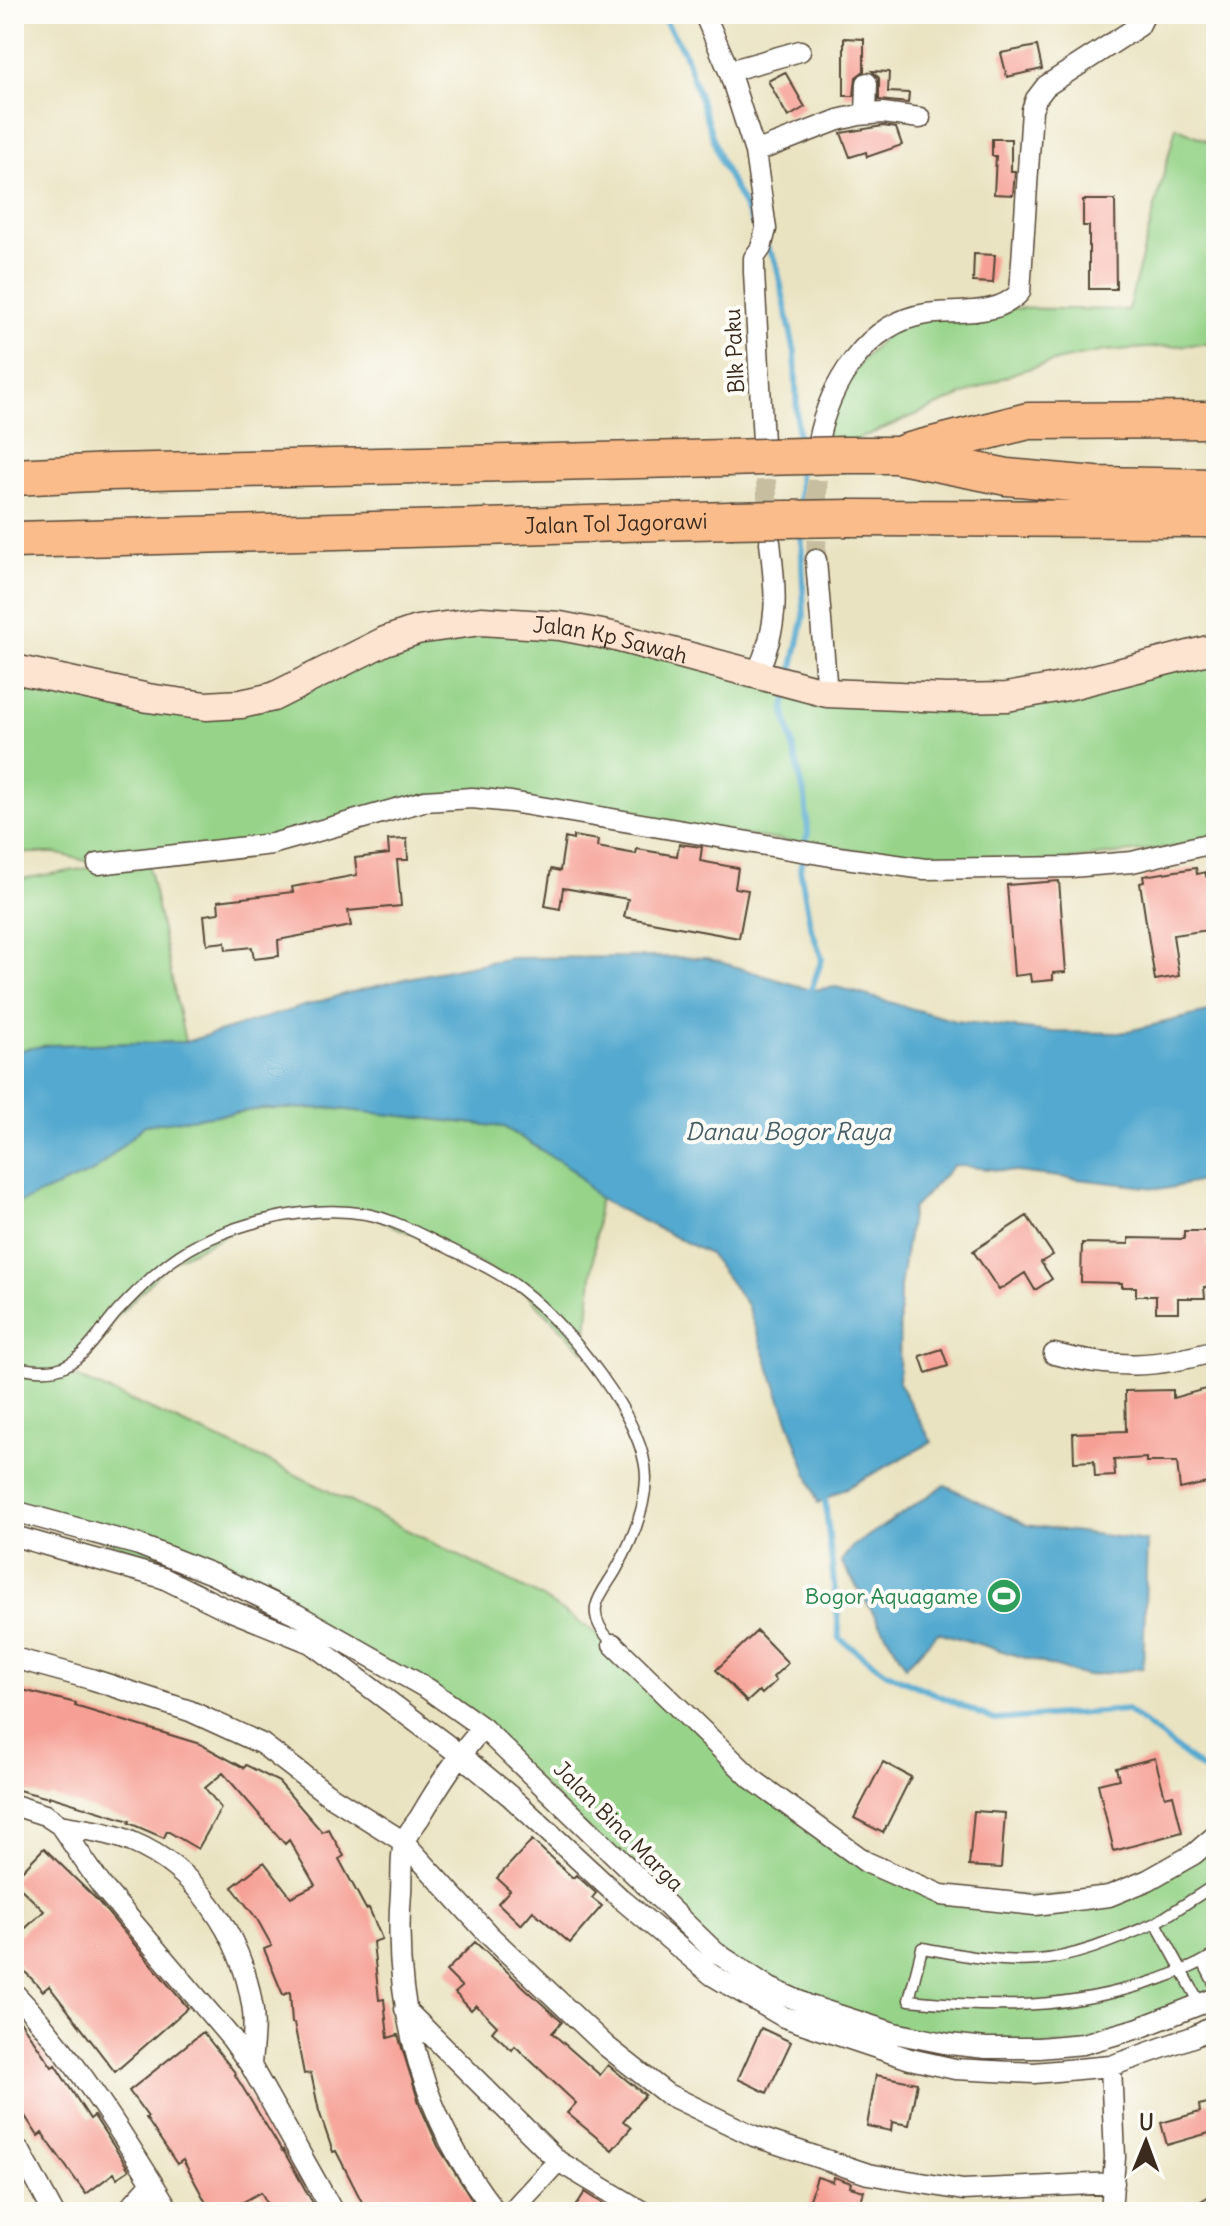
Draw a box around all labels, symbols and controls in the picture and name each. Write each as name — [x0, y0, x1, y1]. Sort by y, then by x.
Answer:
street label: Blk Paku — [718, 308, 750, 394]
street label: Jalan Tol Jagorawi — [524, 507, 708, 540]
street label: Jalan Kp Sawah — [532, 610, 691, 669]
water label: Danau Bogor Raya — [685, 1116, 892, 1146]
sports icon: Bogor Aquagame — [985, 1577, 1023, 1615]
place label: Bogor Aquagame — [805, 1582, 978, 1610]
street label: Jalan Bina Marga — [548, 1755, 690, 1897]
north arrow — [1106, 2102, 1186, 2182]
text: U — [1139, 2108, 1154, 2136]

